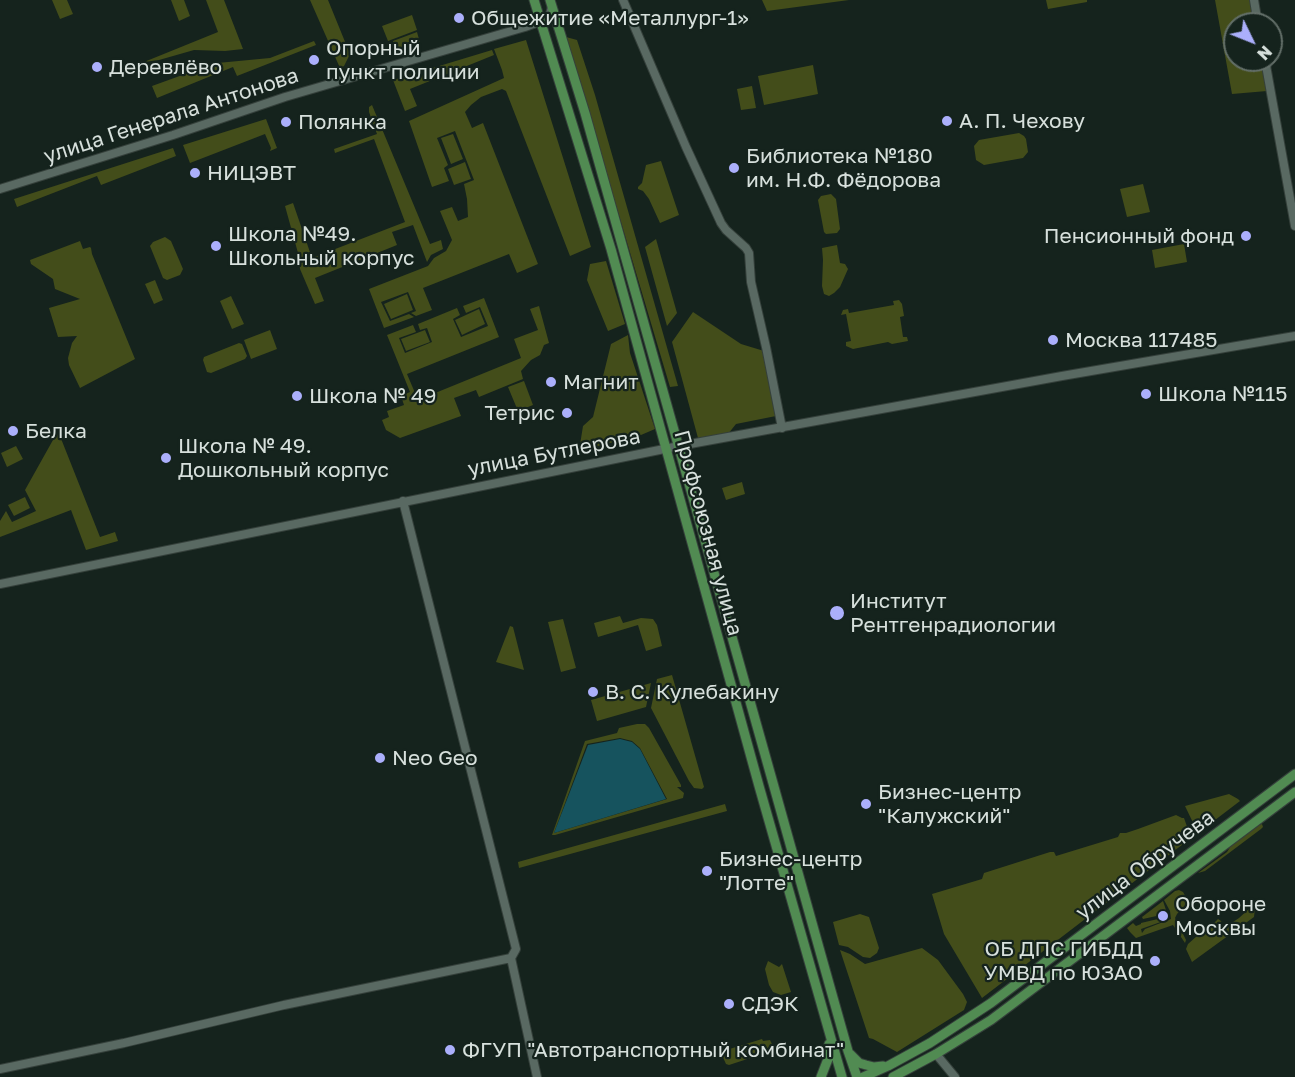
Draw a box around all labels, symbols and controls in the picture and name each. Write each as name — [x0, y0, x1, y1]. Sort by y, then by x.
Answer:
place label: Общежитие «Металлург-1» — [471, 5, 749, 31]
marker: Общежитие «Металлург-1» — [452, 11, 466, 25]
north arrow — [1223, 12, 1283, 72]
place label: Опорный пункт полиции — [326, 35, 480, 85]
text: N — [1253, 42, 1276, 64]
marker: Опорный пункт полиции — [307, 53, 321, 67]
place label: Деревлёво — [109, 54, 222, 80]
marker: Деревлёво — [90, 60, 104, 74]
street label: улица Генерала Антонова — [40, 63, 302, 169]
place label: А. П. Чехову — [959, 108, 1085, 134]
place label: Полянка — [298, 109, 387, 135]
marker: А. П. Чехову — [940, 114, 954, 128]
marker: Полянка — [279, 115, 293, 129]
place label: Библиотека №180 им. Н.Ф. Фёдорова — [746, 143, 941, 193]
place label: НИЦЭВТ — [207, 160, 296, 186]
marker: Библиотека №180 им. Н.Ф. Фёдорова — [727, 161, 741, 175]
marker: НИЦЭВТ — [188, 166, 202, 180]
place label: Школа №49. Школьный корпус — [228, 221, 414, 271]
place label: Пенсионный фонд — [1044, 223, 1234, 249]
marker: Пенсионный фонд — [1239, 229, 1253, 243]
marker: Школа №49. Школьный корпус — [209, 239, 223, 253]
place label: Москва 117485 — [1065, 327, 1217, 353]
marker: Москва 117485 — [1046, 333, 1060, 347]
place label: Магнит — [563, 369, 638, 395]
marker: Магнит — [544, 375, 558, 389]
place label: Школа №115 — [1158, 381, 1287, 407]
place label: Школа № 49 — [309, 383, 437, 409]
marker: Школа №115 — [1139, 387, 1153, 401]
marker: Школа № 49 — [290, 389, 304, 403]
place label: Тетрис — [484, 400, 555, 426]
marker: Тетрис — [560, 406, 574, 420]
place label: Белка — [25, 418, 87, 444]
marker: Белка — [6, 424, 20, 438]
street label: улица Бутлерова — [465, 424, 643, 482]
street label: Профсоюзная улица — [668, 428, 748, 638]
place label: Школа № 49. Дошкольный корпус — [178, 433, 389, 483]
marker: Школа № 49. Дошкольный корпус — [159, 451, 173, 465]
place label: Институт Рентгенрадиологии — [850, 588, 1056, 638]
marker: Институт Рентгенрадиологии — [828, 604, 846, 622]
place label: В. С. Кулебакину — [605, 679, 779, 705]
marker: В. С. Кулебакину — [586, 685, 600, 699]
place label: Neo Geo — [392, 745, 478, 771]
marker: Neo Geo — [373, 751, 387, 765]
place label: Бизнес-центр "Калужский" — [878, 779, 1021, 829]
marker: Бизнес-центр "Калужский" — [859, 797, 873, 811]
street label: улица Обручева — [1071, 805, 1219, 925]
place label: Бизнес-центр "Лотте" — [719, 846, 862, 896]
marker: Бизнес-центр "Лотте" — [700, 864, 714, 878]
place label: Обороне Москвы — [1175, 891, 1266, 941]
marker: Обороне Москвы — [1156, 909, 1170, 923]
place label: ОБ ДПС ГИБДД УМВД по ЮЗАО — [984, 936, 1143, 986]
marker: ОБ ДПС ГИБДД УМВД по ЮЗАО — [1148, 954, 1162, 968]
place label: СДЭК — [741, 991, 799, 1017]
marker: СДЭК — [722, 997, 736, 1011]
place label: ФГУП "Автотранспортный комбинат" — [462, 1037, 844, 1063]
marker: ФГУП "Автотранспортный комбинат" — [443, 1043, 457, 1057]

